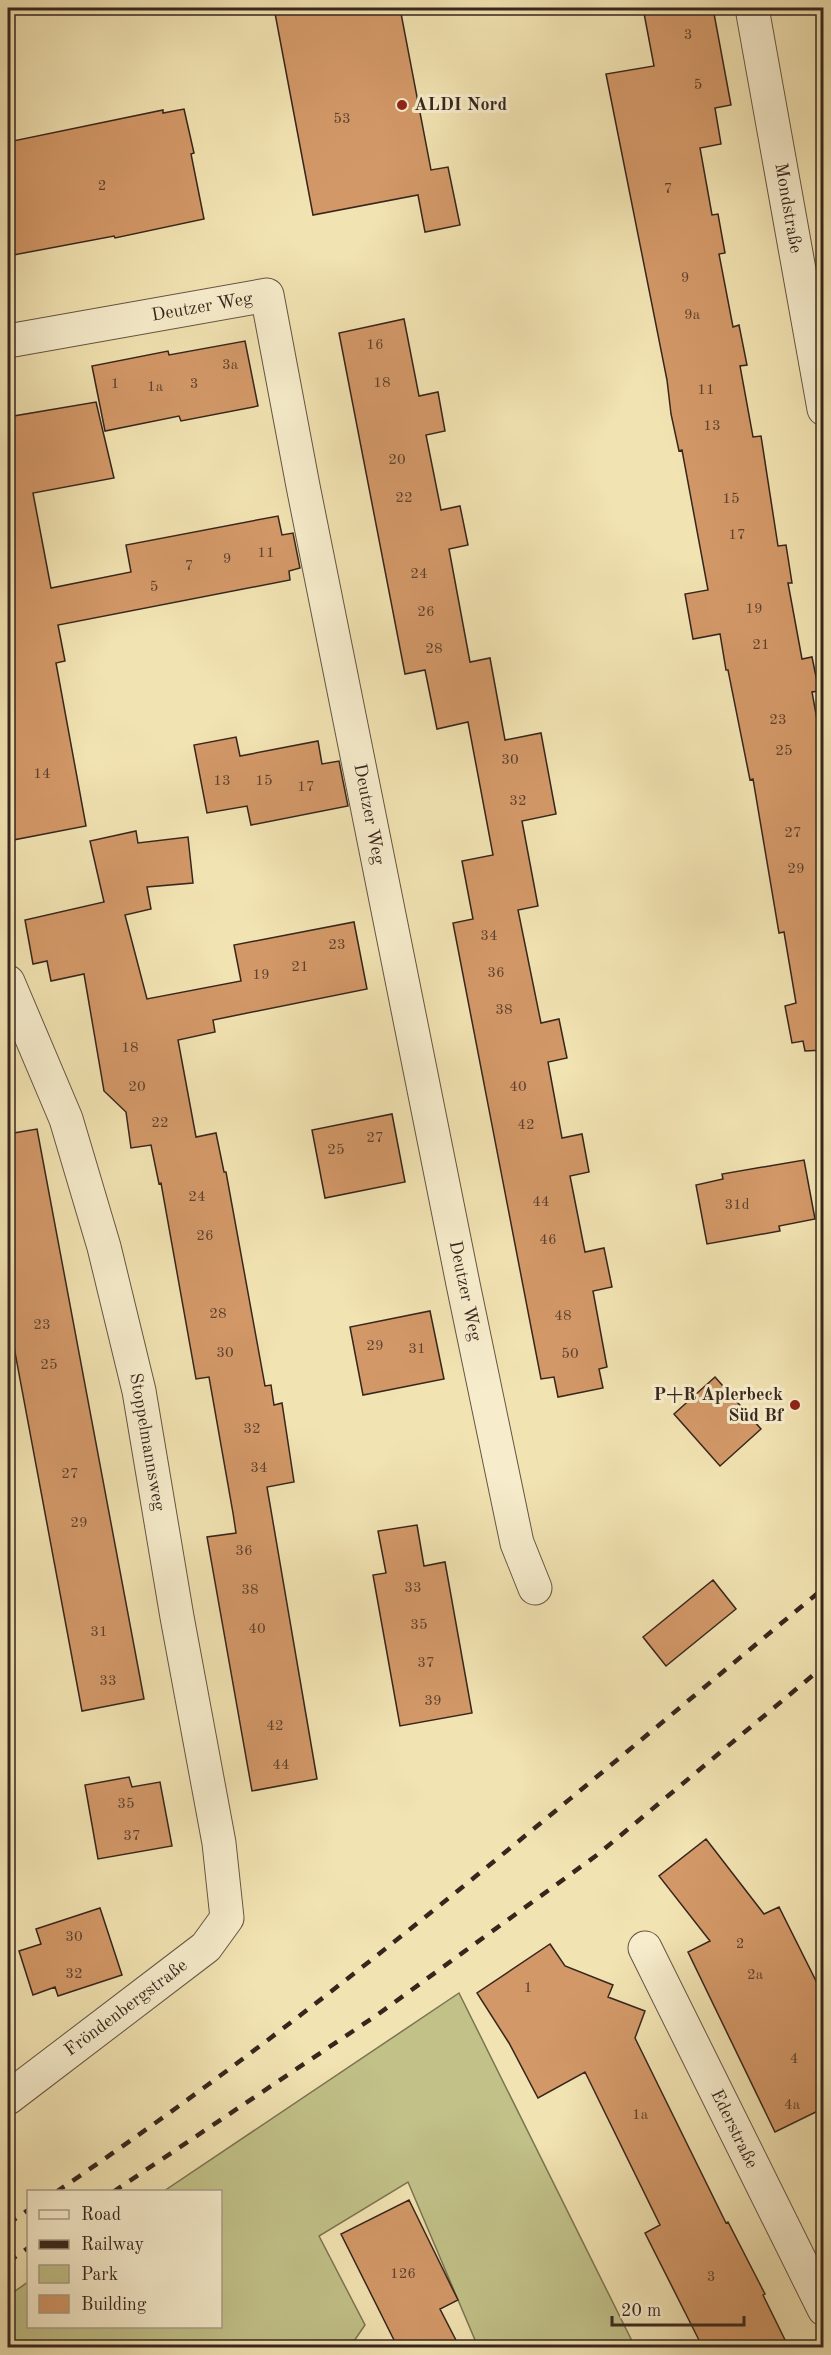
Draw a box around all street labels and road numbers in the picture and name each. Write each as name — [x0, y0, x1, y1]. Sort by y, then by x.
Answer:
street label: Mondstraße — [771, 161, 805, 255]
street label: Deutzer Weg — [150, 289, 254, 325]
street label: Deutzer Weg — [350, 762, 388, 866]
street label: Deutzer Weg — [446, 1239, 484, 1343]
street label: Stoppelmannsweg — [126, 1372, 168, 1513]
street label: Fröndenbergstraße — [61, 1956, 191, 2060]
street label: Ederstraße — [707, 2087, 761, 2171]

